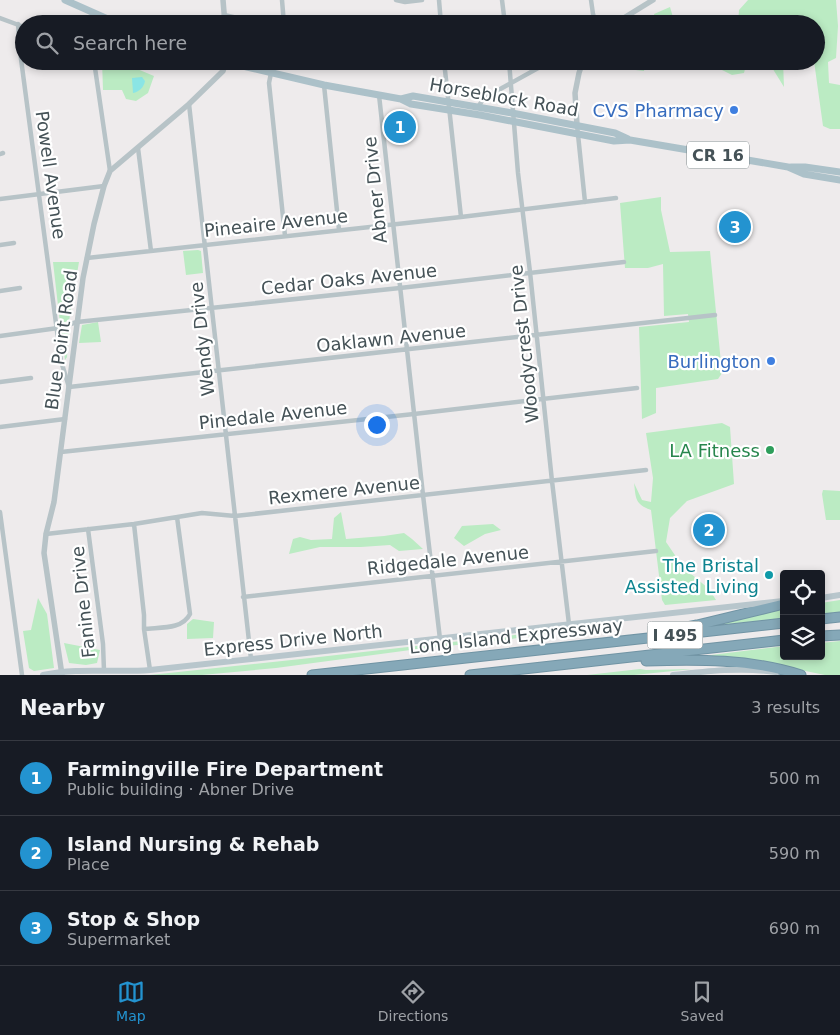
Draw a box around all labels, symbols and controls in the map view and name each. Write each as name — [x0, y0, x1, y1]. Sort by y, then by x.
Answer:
search box — [15, 15, 825, 70]
icon: search — [33, 29, 61, 57]
text: Search here — [73, 32, 187, 54]
street label: Horseblock Road — [428, 74, 580, 120]
place label: CVS Pharmacy — [592, 100, 724, 121]
marker: CVS Pharmacy — [728, 104, 740, 116]
pin: 1 — [384, 108, 416, 146]
street label: Powell Avenue — [32, 109, 70, 241]
street label: Abner Drive — [359, 136, 391, 244]
road number: CR 16 — [687, 142, 749, 168]
street label: Pineaire Avenue — [203, 205, 349, 241]
pin: 3 — [719, 208, 751, 246]
street label: Cedar Oaks Avenue — [260, 259, 438, 299]
street label: Woodycrest Drive — [505, 264, 543, 424]
street label: Blue Point Road — [41, 269, 81, 411]
street label: Wendy Drive — [186, 281, 218, 397]
street label: Oaklawn Avenue — [315, 320, 467, 356]
place label: Burlington — [668, 351, 761, 372]
marker: Burlington — [765, 355, 777, 367]
street label: Pinedale Avenue — [198, 397, 348, 433]
your location — [364, 412, 390, 438]
place label: LA Fitness — [669, 440, 760, 461]
marker: LA Fitness — [764, 444, 776, 456]
street label: Rexmere Avenue — [267, 472, 421, 508]
pin: 2 — [693, 511, 725, 549]
street label: Ridgedale Avenue — [366, 541, 530, 579]
street label: Fanine Drive — [67, 545, 99, 659]
place label: The Bristal Assisted Living — [625, 555, 759, 597]
marker: The Bristal Assisted Living — [763, 569, 775, 581]
map controls — [780, 570, 825, 660]
button: locate — [780, 570, 825, 615]
street label: Long Island Expressway — [408, 614, 624, 658]
button: layers — [780, 615, 825, 660]
street label: Express Drive North — [202, 620, 384, 660]
road number: I 495 — [648, 622, 702, 648]
text: Nearby — [20, 696, 105, 720]
text: 3 results — [751, 698, 820, 717]
text: Farmingville Fire Department — [67, 758, 383, 780]
text: 1 — [30, 769, 42, 788]
text: 500 m — [769, 769, 820, 788]
text: Public building · Abner Drive — [67, 780, 294, 799]
text: Island Nursing & Rehab — [67, 833, 319, 855]
text: 2 — [30, 844, 42, 863]
text: 590 m — [769, 844, 820, 863]
text: Place — [67, 855, 110, 874]
text: Stop & Shop — [67, 908, 200, 930]
text: 3 — [30, 919, 42, 938]
text: 690 m — [769, 919, 820, 938]
text: Supermarket — [67, 930, 170, 949]
tab: Map — [116, 978, 146, 1024]
tab: Directions — [378, 978, 448, 1024]
tab: Saved — [681, 978, 724, 1024]

